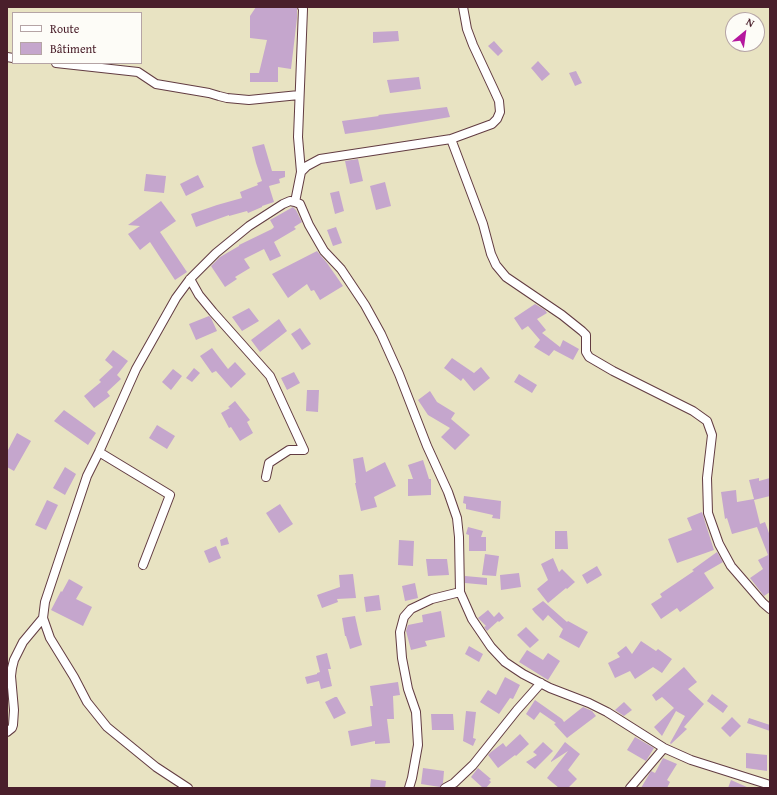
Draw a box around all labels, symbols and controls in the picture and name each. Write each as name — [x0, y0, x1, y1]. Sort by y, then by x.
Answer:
legend — [12, 12, 142, 64]
north arrow — [725, 12, 765, 52]
text: N — [743, 14, 757, 31]
text: Route — [50, 20, 79, 37]
text: Bâtiment — [50, 40, 97, 57]

